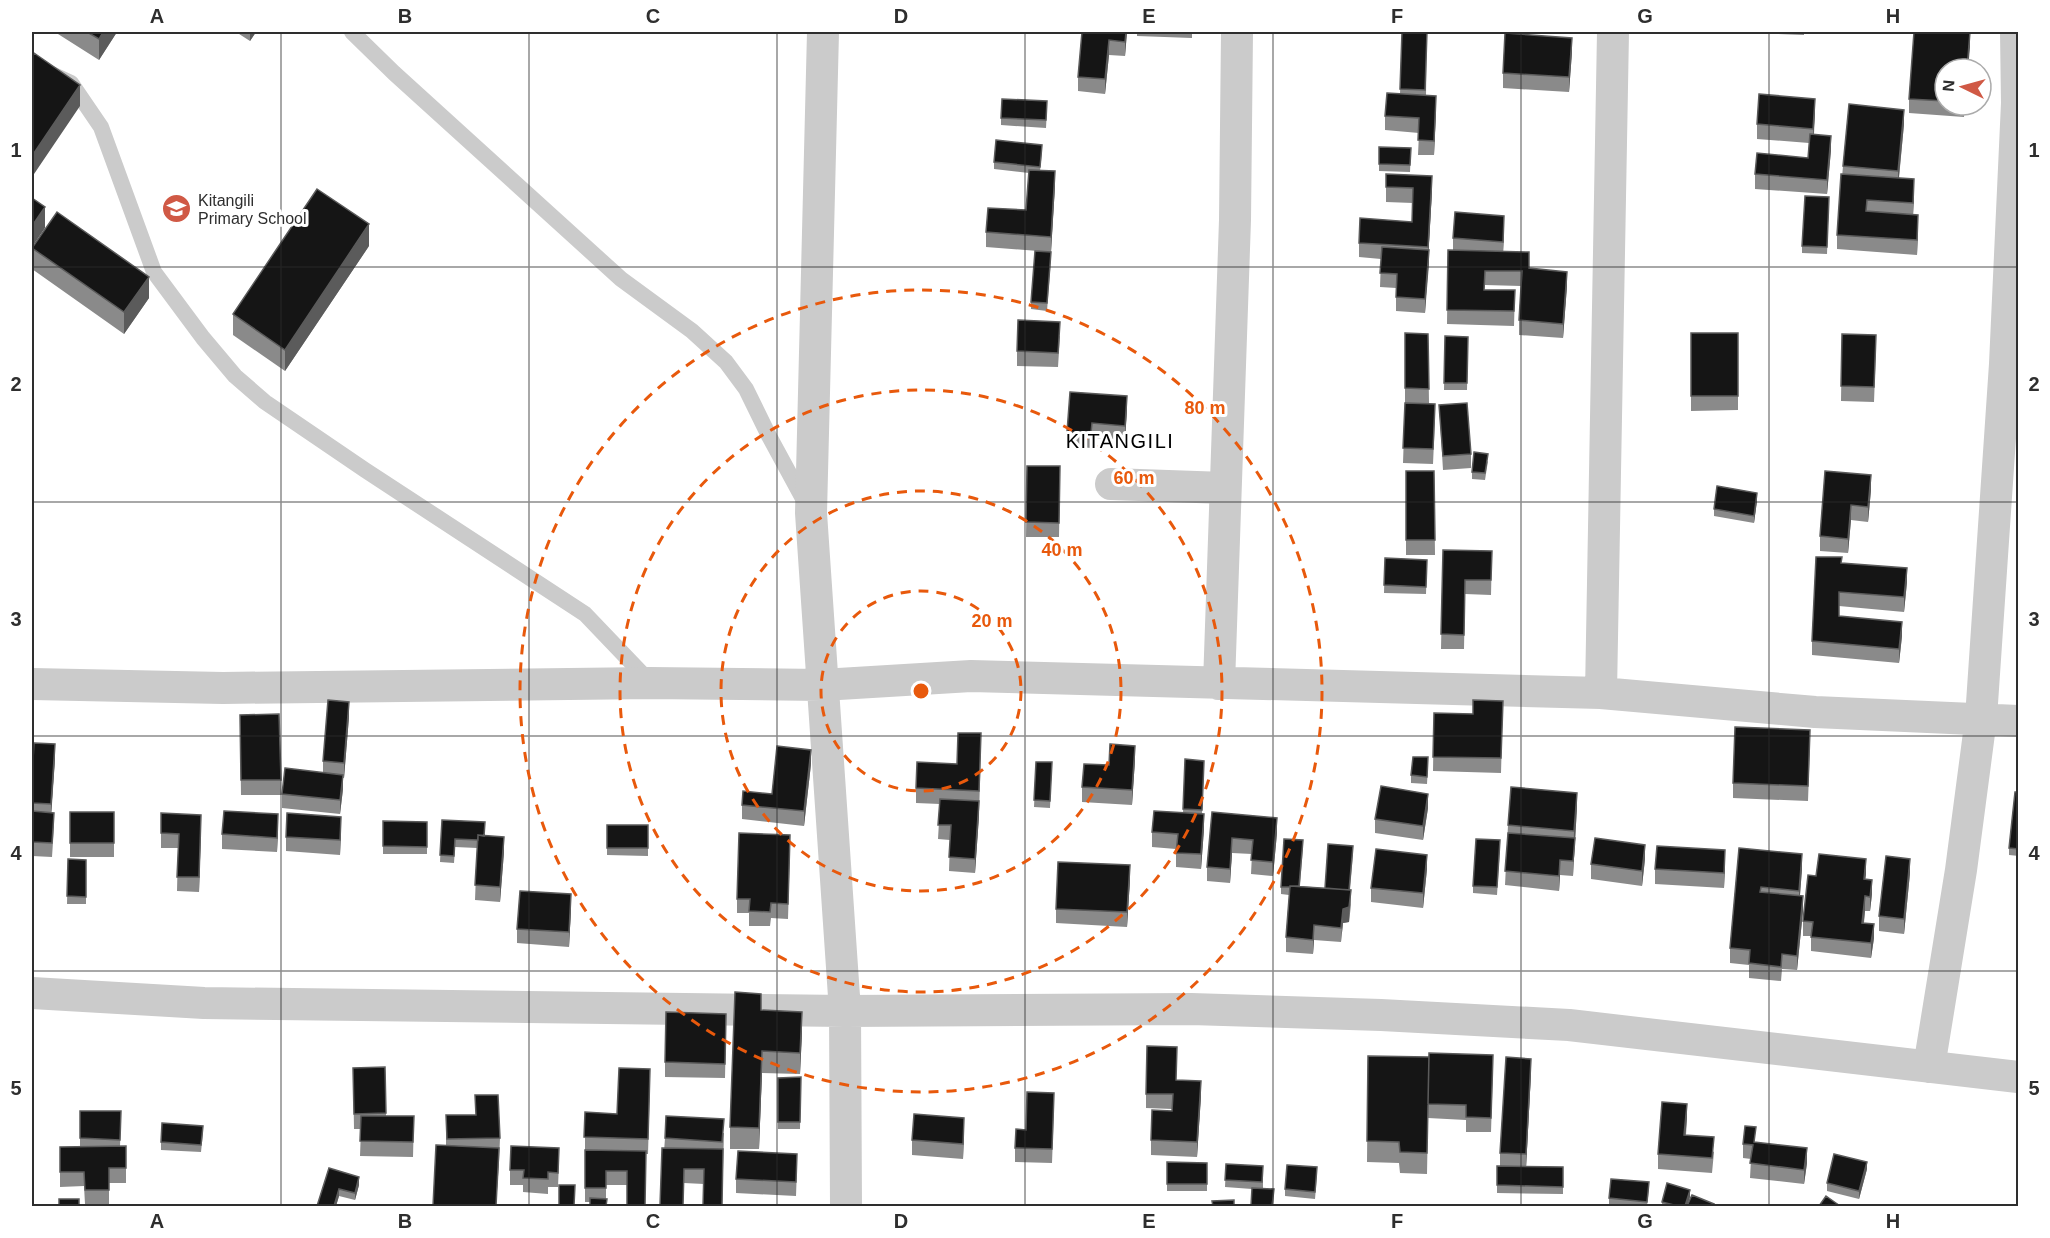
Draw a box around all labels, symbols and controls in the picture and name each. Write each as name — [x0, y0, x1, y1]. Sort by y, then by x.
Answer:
text: A — [150, 5, 164, 27]
text: B — [398, 5, 412, 27]
text: C — [646, 5, 660, 27]
text: D — [894, 5, 908, 27]
text: E — [1142, 5, 1156, 27]
text: F — [1391, 5, 1403, 27]
text: G — [1637, 5, 1653, 27]
text: H — [1886, 5, 1900, 27]
north arrow — [1933, 57, 1993, 117]
text: N — [1940, 79, 1958, 92]
text: 1 — [10, 139, 22, 161]
text: 1 — [2028, 139, 2040, 161]
place label: Kitangili Primary School — [198, 192, 306, 227]
school or university icon: Kitangili Primary School — [161, 193, 193, 225]
text: 2 — [10, 373, 22, 395]
text: 2 — [2028, 373, 2040, 395]
text: 80 m — [1184, 398, 1226, 418]
district label: KITANGILI — [1066, 430, 1174, 452]
text: 60 m — [1113, 468, 1155, 488]
text: 40 m — [1041, 540, 1083, 560]
text: 3 — [10, 608, 22, 630]
text: 3 — [2028, 608, 2040, 630]
text: 20 m — [971, 611, 1013, 631]
centre of rings — [911, 681, 931, 701]
text: 4 — [10, 842, 22, 864]
text: 4 — [2028, 842, 2040, 864]
text: 5 — [10, 1077, 22, 1099]
text: 5 — [2028, 1077, 2040, 1099]
text: A — [150, 1210, 164, 1232]
text: B — [398, 1210, 412, 1232]
text: C — [646, 1210, 660, 1232]
text: D — [894, 1210, 908, 1232]
text: E — [1142, 1210, 1156, 1232]
text: F — [1391, 1210, 1403, 1232]
text: G — [1637, 1210, 1653, 1232]
text: H — [1886, 1210, 1900, 1232]

